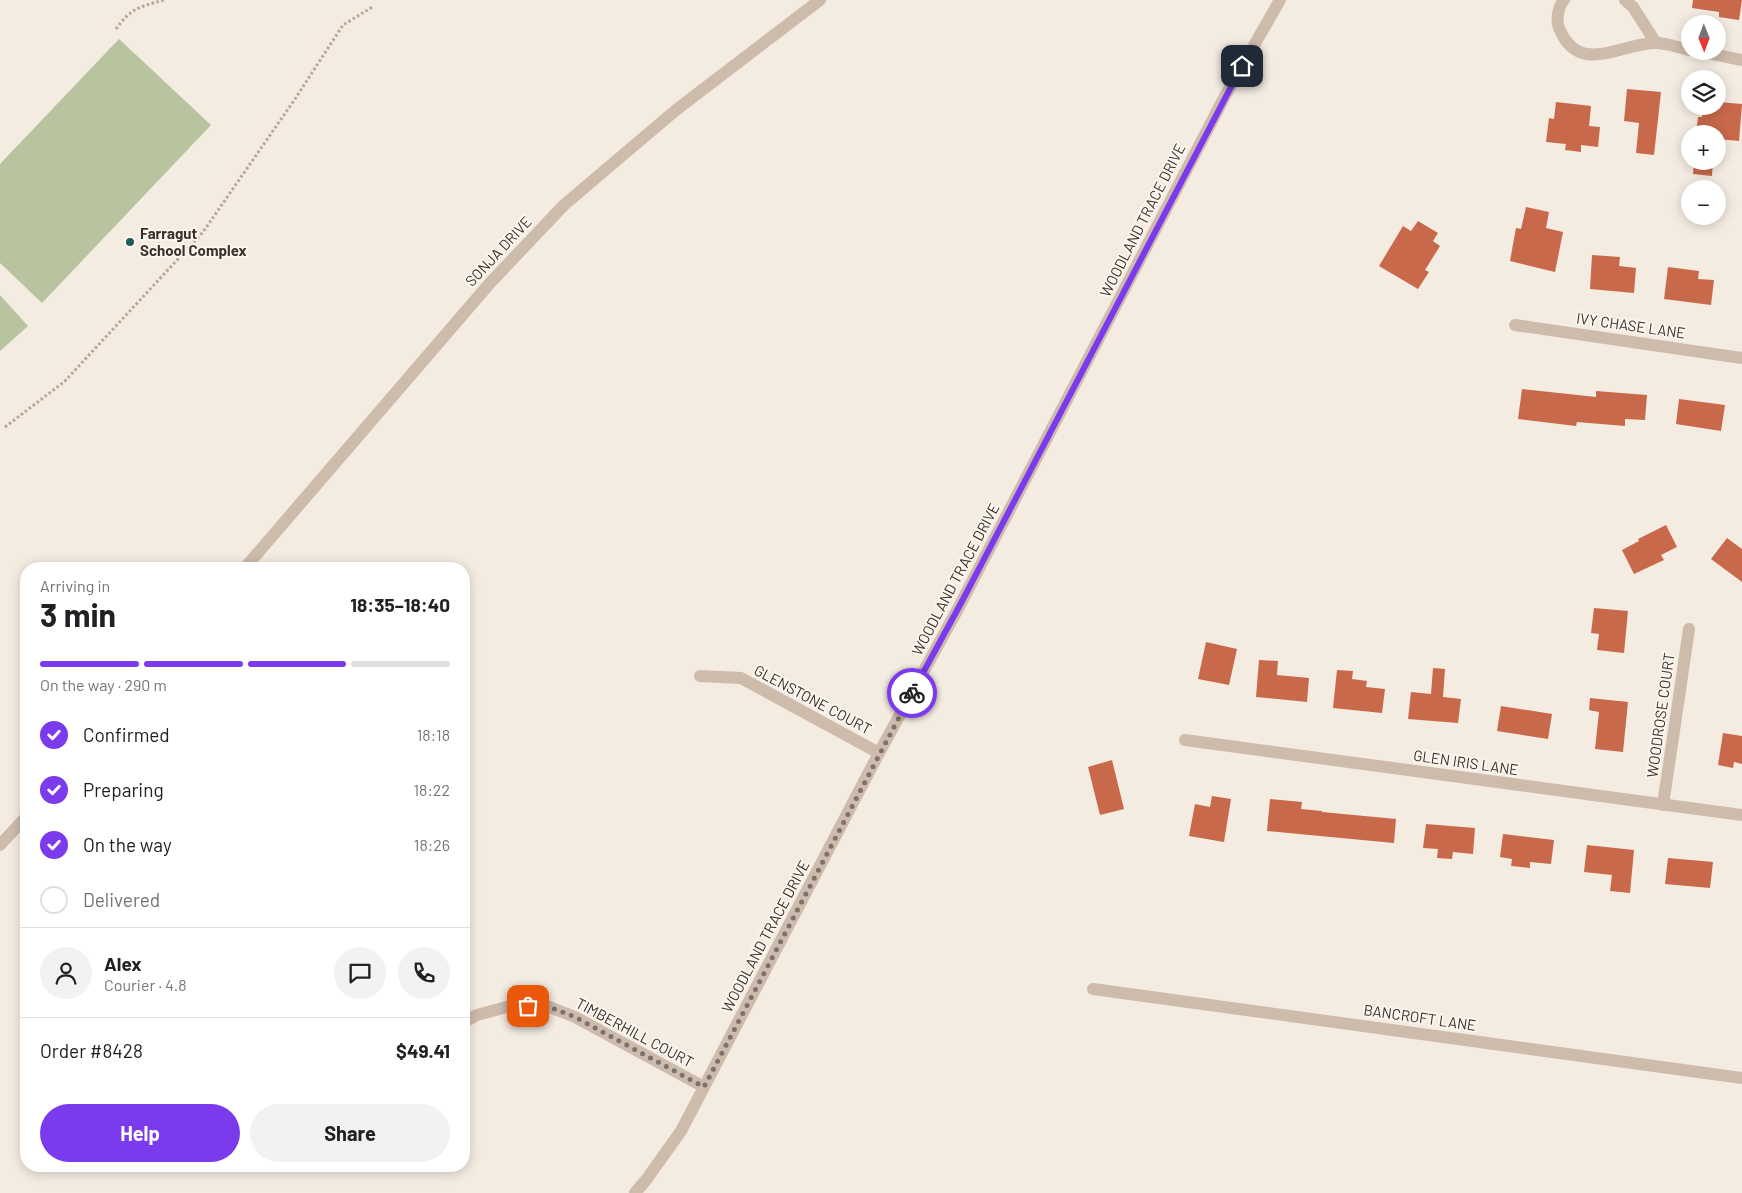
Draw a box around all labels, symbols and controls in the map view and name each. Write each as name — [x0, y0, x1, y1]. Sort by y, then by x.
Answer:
north arrow — [1681, 15, 1726, 60]
map controls — [1681, 15, 1726, 225]
pin — [1221, 45, 1263, 87]
icon: home — [1228, 52, 1256, 80]
button: layers — [1681, 70, 1726, 115]
button: + — [1681, 125, 1726, 170]
street label: WOODLAND TRACE DRIVE — [1095, 140, 1189, 300]
button: − — [1681, 180, 1726, 225]
street label: SONJA DRIVE — [461, 212, 535, 290]
place label: Farragut School Complex — [140, 224, 247, 259]
marker: Farragut School Complex — [124, 236, 136, 248]
street label: IVY CHASE LANE — [1575, 308, 1687, 342]
street label: WOODLAND TRACE DRIVE — [907, 500, 1003, 658]
text: Arriving in — [40, 576, 110, 595]
text: 18:35–18:40 — [350, 593, 450, 616]
text: 3 min — [40, 595, 116, 633]
street label: WOODROSE COURT — [1642, 651, 1678, 779]
street label: GLENSTONE COURT — [751, 660, 875, 738]
courier — [887, 668, 937, 718]
text: On the way · 290 m — [40, 675, 167, 694]
icon: bike — [898, 679, 926, 707]
icon: check — [40, 721, 68, 749]
text: Confirmed — [83, 723, 170, 746]
text: 18:18 — [417, 725, 450, 744]
street label: GLEN IRIS LANE — [1412, 746, 1520, 778]
icon: check — [40, 776, 68, 804]
text: Preparing — [83, 778, 164, 801]
text: 18:22 — [413, 780, 450, 799]
icon: check — [40, 831, 68, 859]
text: On the way — [83, 833, 172, 856]
text: 18:26 — [414, 835, 450, 854]
street label: WOODLAND TRACE DRIVE — [717, 857, 813, 1015]
text: Delivered — [83, 888, 160, 911]
button: person — [40, 947, 92, 999]
button: chat — [334, 947, 386, 999]
button: phone — [398, 947, 450, 999]
text: Alex — [104, 952, 142, 975]
text: Courier · 4.8 — [104, 975, 187, 994]
pin — [507, 985, 549, 1027]
icon: bag — [514, 992, 542, 1020]
street label: TIMBERHILL COURT — [573, 993, 697, 1071]
street label: BANCROFT LANE — [1363, 1000, 1477, 1034]
text: Order #8428 — [40, 1039, 143, 1062]
text: $49.41 — [396, 1039, 450, 1062]
button: Help — [40, 1104, 240, 1162]
button: Share — [250, 1104, 450, 1162]

